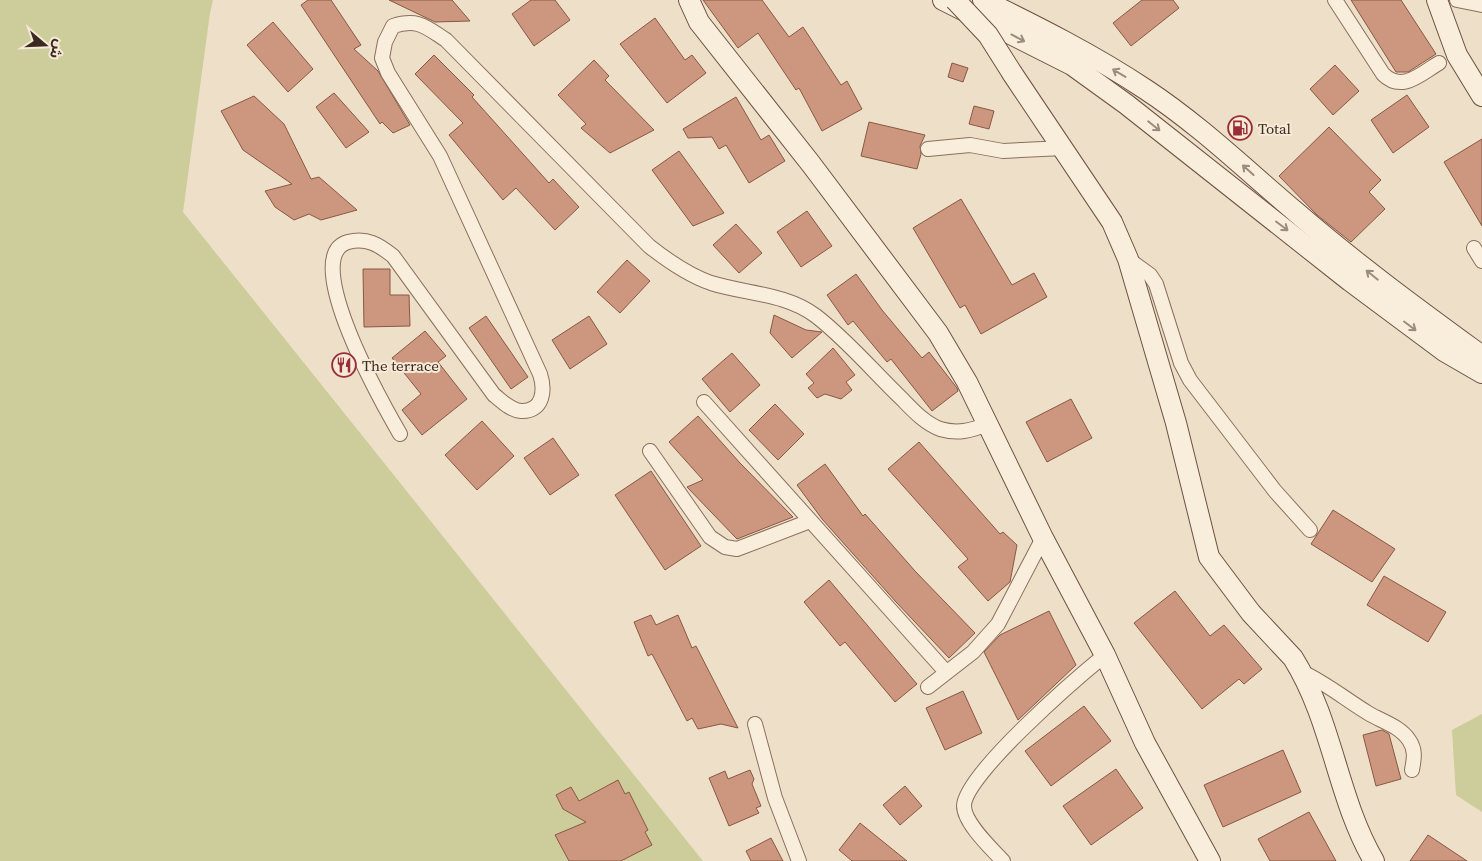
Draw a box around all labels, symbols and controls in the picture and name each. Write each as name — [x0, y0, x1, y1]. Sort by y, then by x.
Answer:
north arrow — [20, 20, 70, 70]
one-way arrow — [1011, 33, 1025, 43]
text: ش — [45, 37, 70, 62]
one-way arrow — [1112, 67, 1126, 77]
fuel station icon: Total — [1227, 115, 1253, 141]
place label: Total — [1258, 118, 1292, 139]
one-way arrow — [1147, 121, 1160, 132]
one-way arrow — [1242, 165, 1255, 176]
one-way arrow — [1275, 221, 1289, 231]
one-way arrow — [1366, 270, 1379, 281]
one-way arrow — [1403, 321, 1417, 331]
restaurant icon: The terrace — [331, 352, 357, 378]
place label: The terrace — [362, 355, 439, 376]

